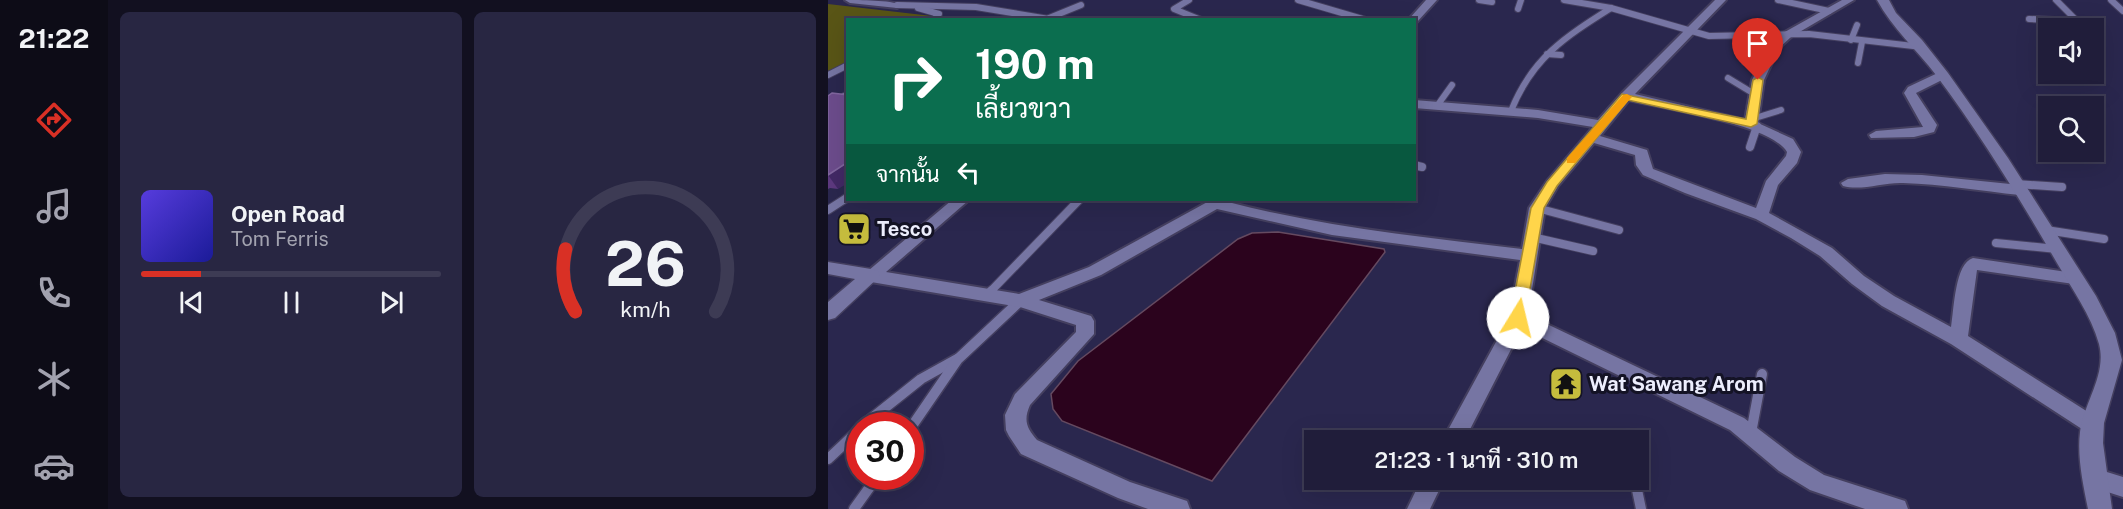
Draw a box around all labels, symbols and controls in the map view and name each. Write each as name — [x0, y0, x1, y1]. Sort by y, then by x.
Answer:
pin — [1732, 18, 1783, 80]
map controls — [2038, 18, 2104, 162]
button: sound — [2038, 18, 2104, 84]
text: 21:22 — [19, 22, 89, 54]
icon: arrive — [1741, 27, 1774, 60]
text: 190 m — [975, 39, 1095, 88]
icon: right — [876, 42, 954, 120]
text: เลี้ยวขวา — [975, 92, 1071, 124]
button: search — [2038, 96, 2104, 162]
icon: directions — [33, 99, 75, 141]
icon: left — [952, 156, 985, 189]
text: จากนั้น — [876, 161, 940, 187]
icon: music — [33, 185, 75, 227]
text: Open Road — [231, 201, 345, 227]
supermarket icon: Tesco — [836, 211, 872, 247]
place label: Tesco — [877, 217, 932, 241]
text: Tom Ferris — [231, 227, 329, 251]
text: 26 — [605, 227, 685, 300]
icon: phone — [33, 272, 75, 314]
icon: previous — [175, 286, 208, 319]
icon: pause — [275, 286, 308, 319]
icon: next — [375, 286, 408, 319]
position arrow — [1486, 286, 1550, 350]
text: km/h — [620, 297, 670, 322]
icon: climate — [33, 358, 75, 400]
temple icon: Wat Sawang Arom — [1548, 366, 1584, 402]
place label: Wat Sawang Arom — [1589, 372, 1764, 396]
speed limit sign: 30 — [846, 412, 924, 490]
icon: car — [33, 445, 75, 487]
text: 21:23 · 1 นาที · 310 m — [1375, 447, 1578, 473]

